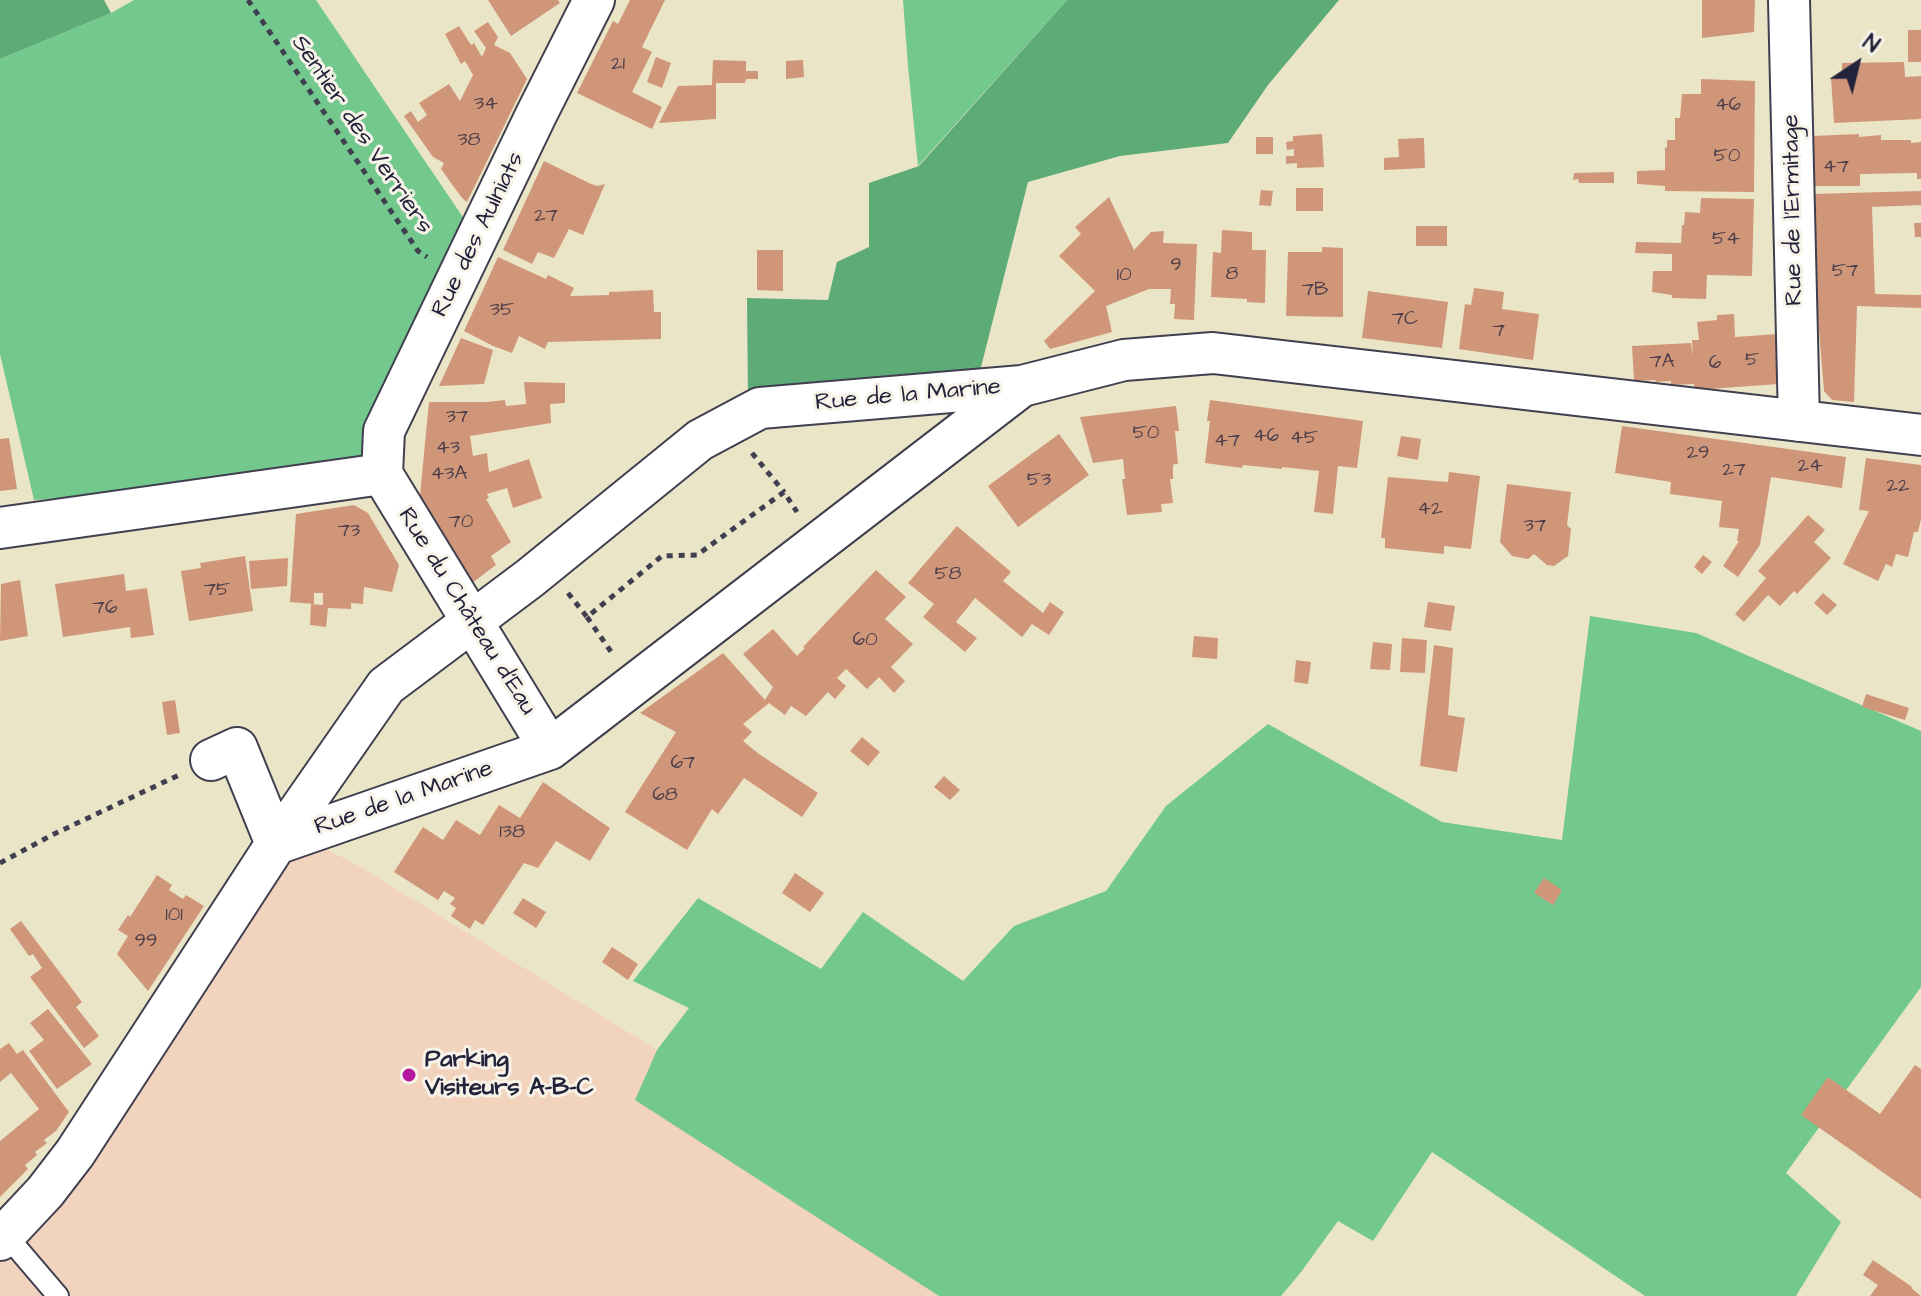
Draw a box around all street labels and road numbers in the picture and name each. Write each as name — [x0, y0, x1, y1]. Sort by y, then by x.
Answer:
street label: Sentier des Verriers — [284, 30, 438, 240]
street label: Rue de l'Ermitage — [1778, 114, 1810, 306]
street label: Rue des Aulniats — [427, 148, 531, 322]
street label: Rue de la Marine — [814, 374, 1002, 418]
street label: Rue du Château d'Eau — [391, 503, 541, 721]
street label: Rue de la Marine — [311, 755, 497, 843]

